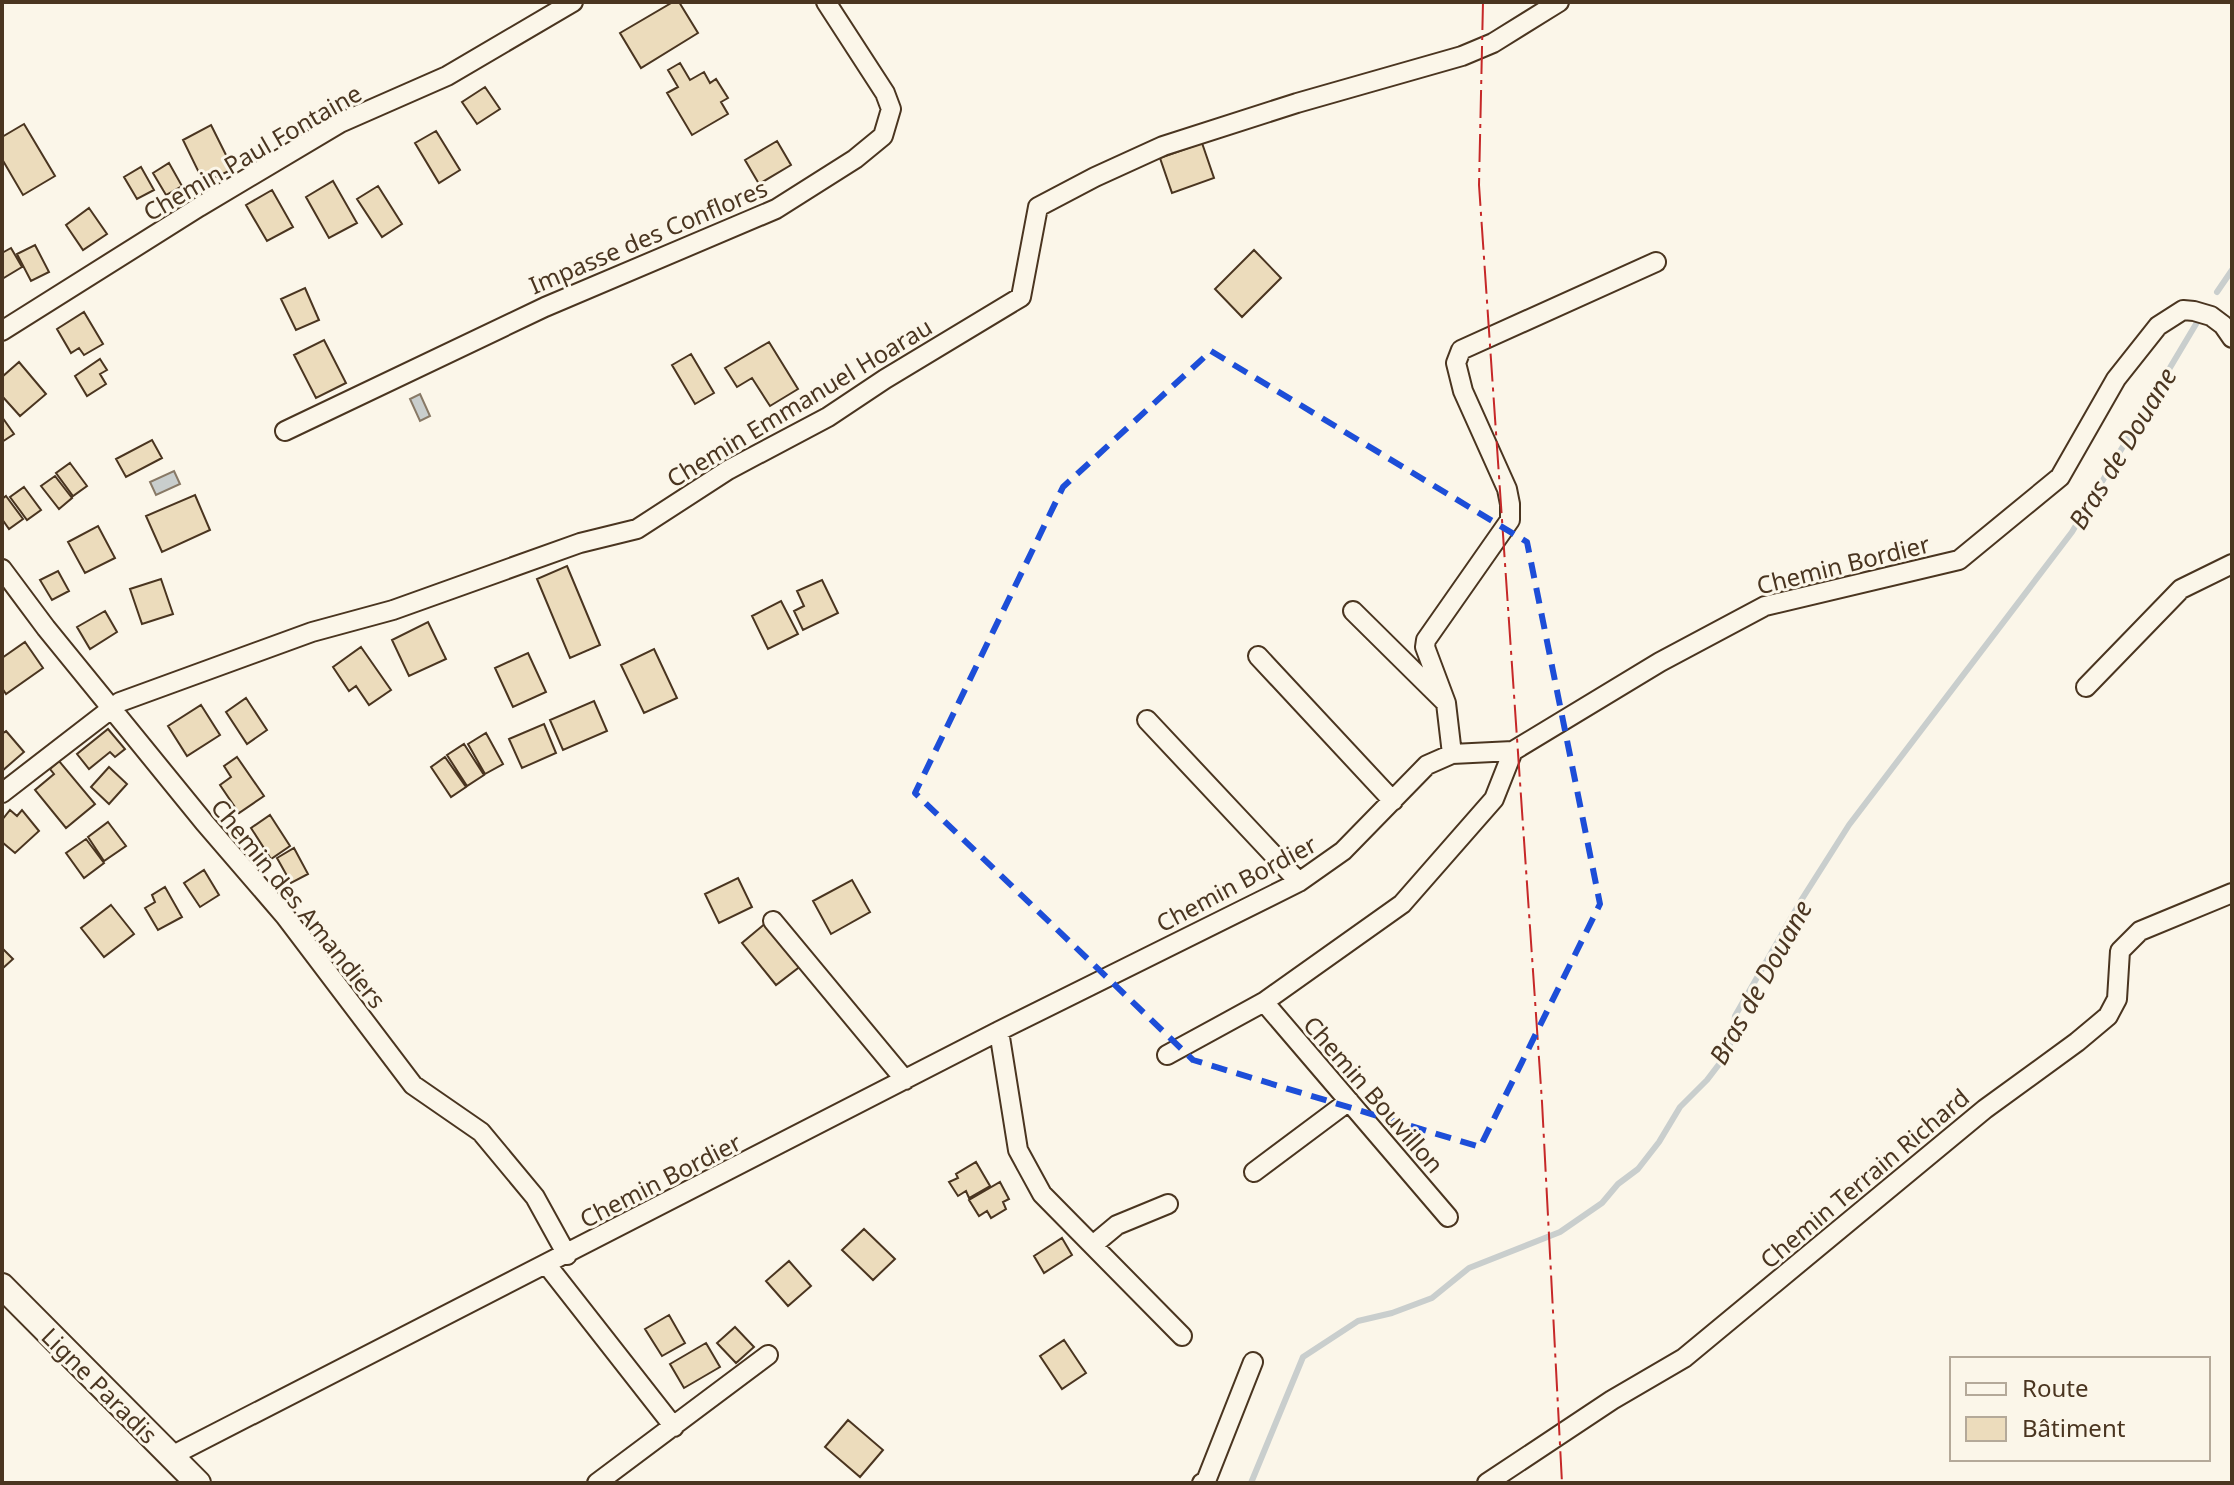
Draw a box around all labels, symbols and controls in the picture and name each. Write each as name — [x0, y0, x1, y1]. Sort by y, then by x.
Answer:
street label: Chemin Paul Fontaine — [137, 76, 367, 228]
street label: Impasse des Conflores — [524, 171, 772, 301]
street label: Chemin Emmanuel Hoarau — [660, 310, 938, 494]
water label: Bras de Douane — [2059, 360, 2185, 536]
street label: Chemin Bordier — [1753, 527, 1933, 601]
street label: Chemin des Amandiers — [204, 791, 394, 1015]
street label: Chemin Bordier — [1150, 827, 1322, 939]
water label: Bras de Douane — [1700, 893, 1820, 1071]
street label: Chemin Bouvillon — [1296, 1008, 1452, 1180]
street label: Chemin Terrain Richard — [1752, 1081, 1976, 1275]
street label: Chemin Bordier — [574, 1125, 747, 1235]
street label: Ligne Paradis — [35, 1320, 165, 1450]
legend — [1950, 1357, 2210, 1461]
text: Route — [2022, 1371, 2088, 1404]
text: Bâtiment — [2022, 1411, 2126, 1444]

